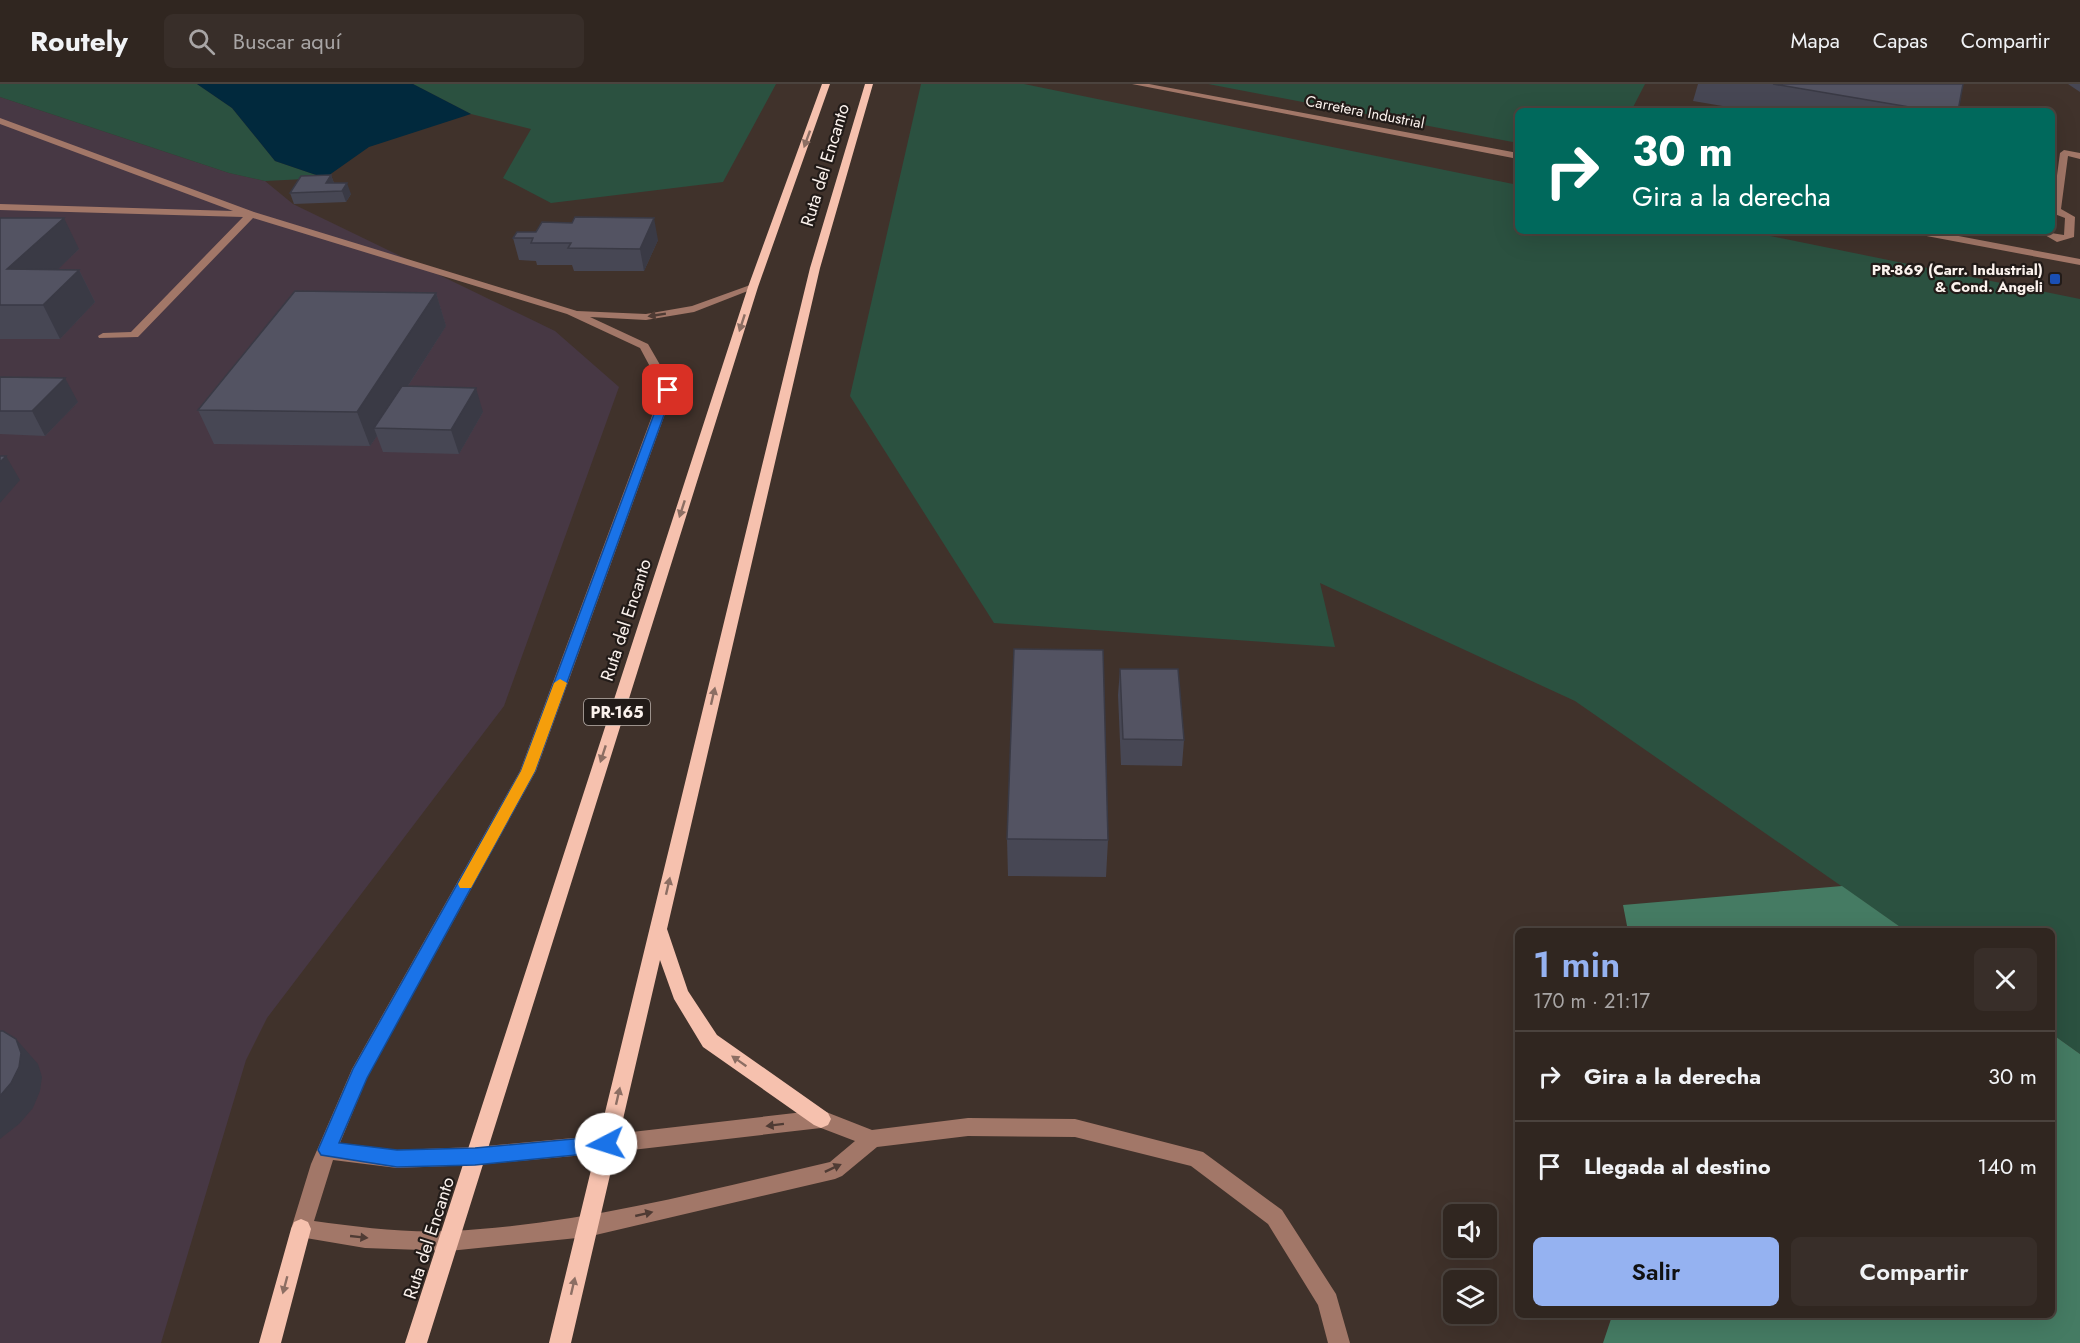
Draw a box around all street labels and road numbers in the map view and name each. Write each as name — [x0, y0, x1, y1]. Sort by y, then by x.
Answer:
street label: Carretera Industrial — [1304, 90, 1426, 134]
street label: Ruta del Encanto — [794, 100, 856, 230]
street label: Ruta del Encanto — [594, 555, 658, 684]
road number: PR-165 — [584, 699, 650, 725]
street label: Ruta del Encanto — [397, 1173, 461, 1302]

